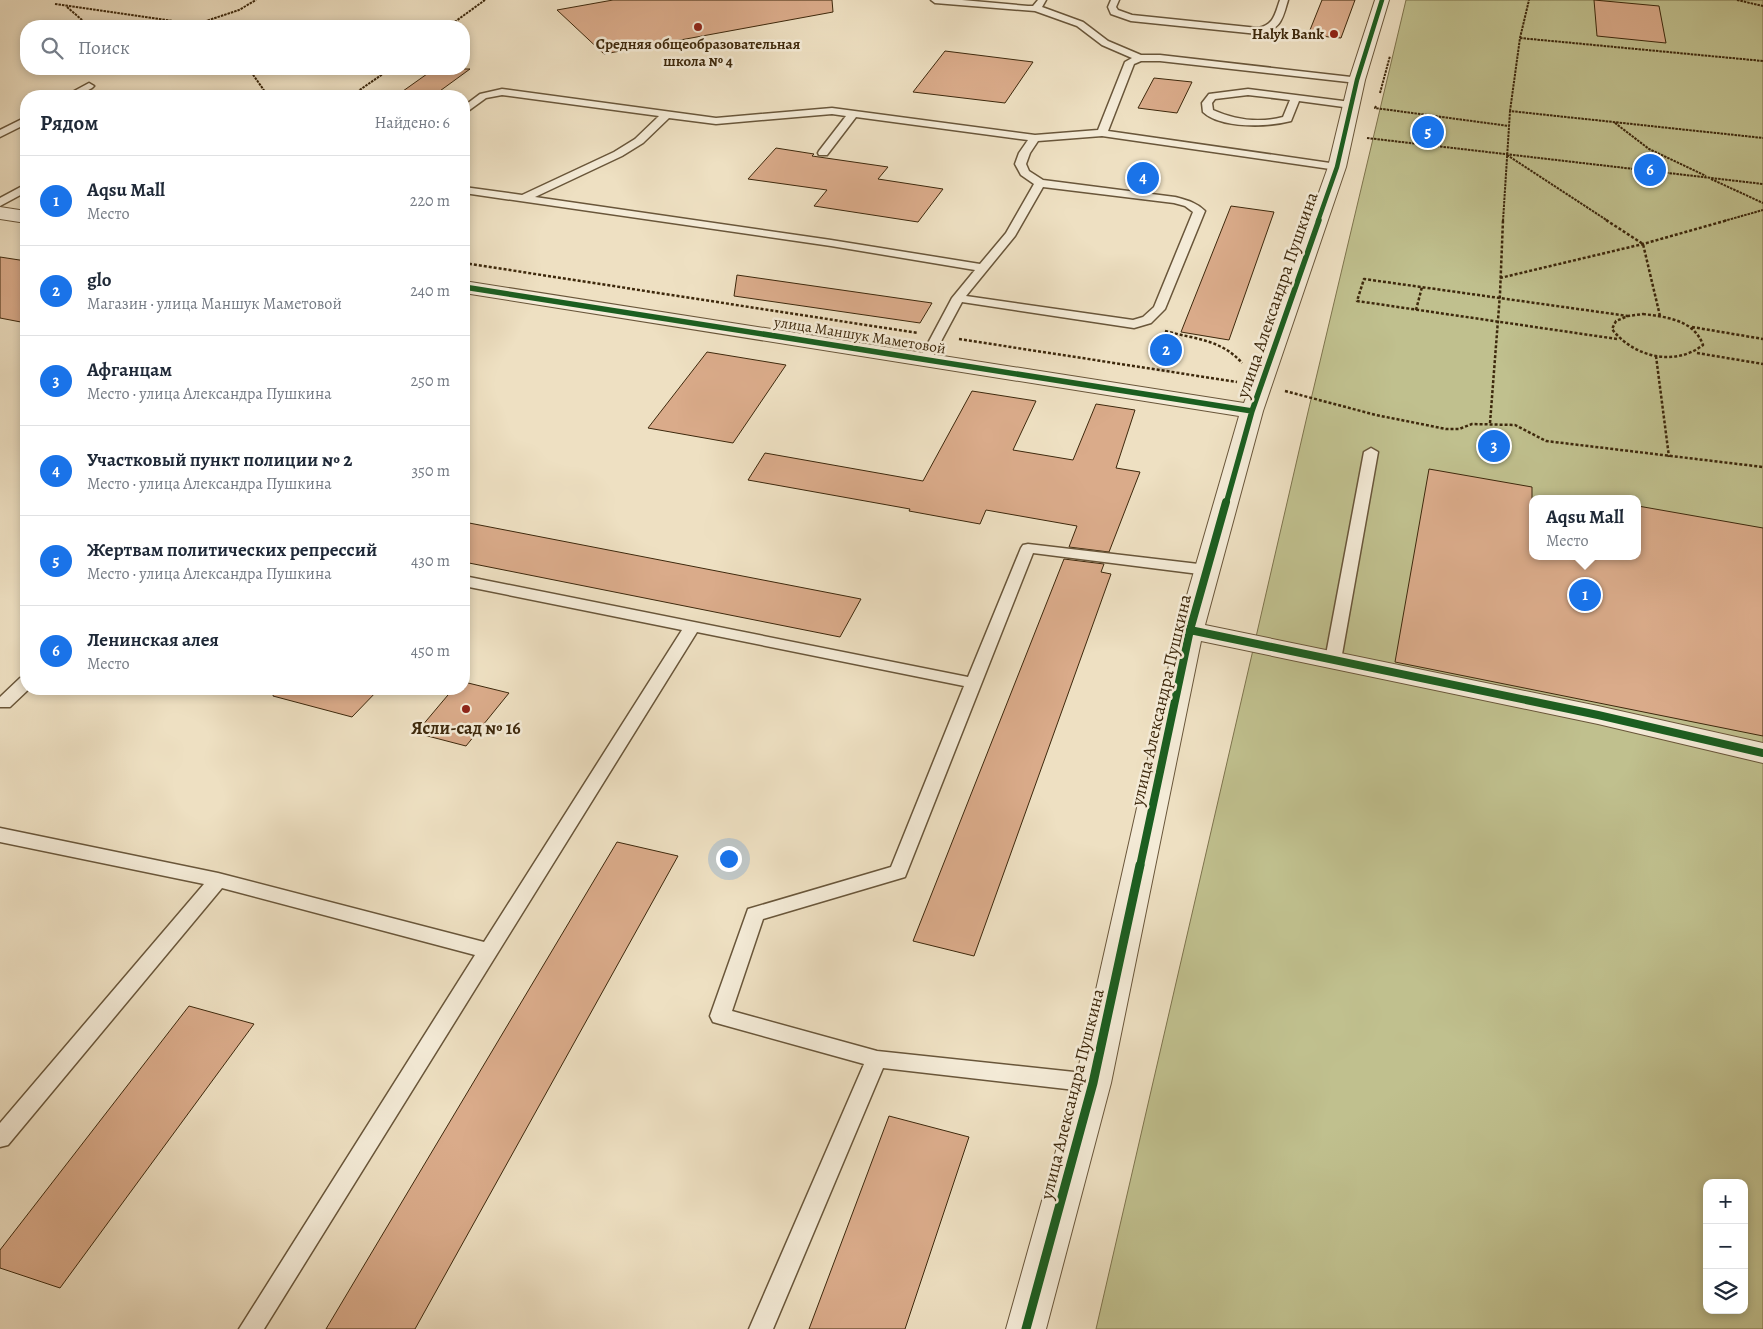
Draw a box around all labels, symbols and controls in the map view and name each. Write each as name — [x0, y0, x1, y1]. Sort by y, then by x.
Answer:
search box — [20, 20, 470, 75]
marker: Средняя общеобразовательная школа № 4 — [692, 21, 704, 33]
place label: Halyk Bank — [1252, 24, 1324, 44]
marker: Halyk Bank — [1328, 28, 1340, 40]
icon: search — [38, 34, 66, 62]
place label: Средняя общеобразовательная школа № 4 — [596, 34, 801, 71]
text: Поиск — [78, 35, 130, 61]
text: Рядом — [40, 109, 98, 137]
text: Найдено: 6 — [375, 112, 450, 134]
pin: 5 — [1412, 113, 1444, 151]
pin: 6 — [1634, 151, 1666, 189]
pin: 4 — [1127, 159, 1159, 197]
text: Аqsu Mall — [87, 177, 165, 203]
street label: улица Александра Пушкина — [1230, 188, 1324, 402]
text: 1 — [53, 190, 59, 212]
text: 220 m — [410, 190, 450, 212]
text: Место — [87, 203, 130, 225]
text: glo — [87, 267, 112, 293]
text: 2 — [52, 280, 60, 302]
text: 240 m — [410, 280, 450, 302]
text: Магазин · улица Маншук Маметовой — [87, 293, 342, 315]
street label: улица Маншук Маметовой — [772, 311, 947, 358]
pin: 2 — [1150, 331, 1182, 369]
text: Афганцам — [87, 357, 172, 383]
text: 3 — [53, 370, 59, 392]
text: 250 m — [411, 370, 450, 392]
text: Место · улица Александра Пушкина — [87, 383, 332, 405]
pin: 3 — [1478, 427, 1510, 465]
text: Участковый пункт полиции № 2 — [87, 447, 353, 473]
text: 4 — [52, 460, 60, 482]
text: 350 m — [411, 460, 450, 482]
text: Место · улица Александра Пушкина — [87, 473, 332, 495]
popup — [1529, 495, 1641, 560]
text: Аqsu Mall — [1546, 504, 1624, 530]
text: Место — [1546, 530, 1589, 552]
text: Жертвам политических репрессий — [87, 537, 377, 563]
text: 5 — [53, 550, 59, 572]
text: 430 m — [411, 550, 450, 572]
text: Место · улица Александра Пушкина — [87, 563, 332, 585]
pin: 1 — [1569, 576, 1601, 614]
street label: улица Александра Пушкина — [1125, 591, 1197, 809]
text: Ленинская алея — [87, 627, 219, 653]
text: 6 — [52, 640, 60, 662]
text: 450 m — [411, 640, 450, 662]
text: Место — [87, 653, 130, 675]
marker: Ясли-сад № 16 — [460, 703, 472, 715]
place label: Ясли-сад № 16 — [411, 716, 521, 740]
your location — [716, 846, 742, 872]
street label: улица Александра Пушкина — [1034, 985, 1110, 1203]
map controls — [1703, 1179, 1748, 1314]
button: + — [1703, 1179, 1748, 1224]
button: − — [1703, 1224, 1748, 1269]
button: layers — [1703, 1269, 1748, 1314]

